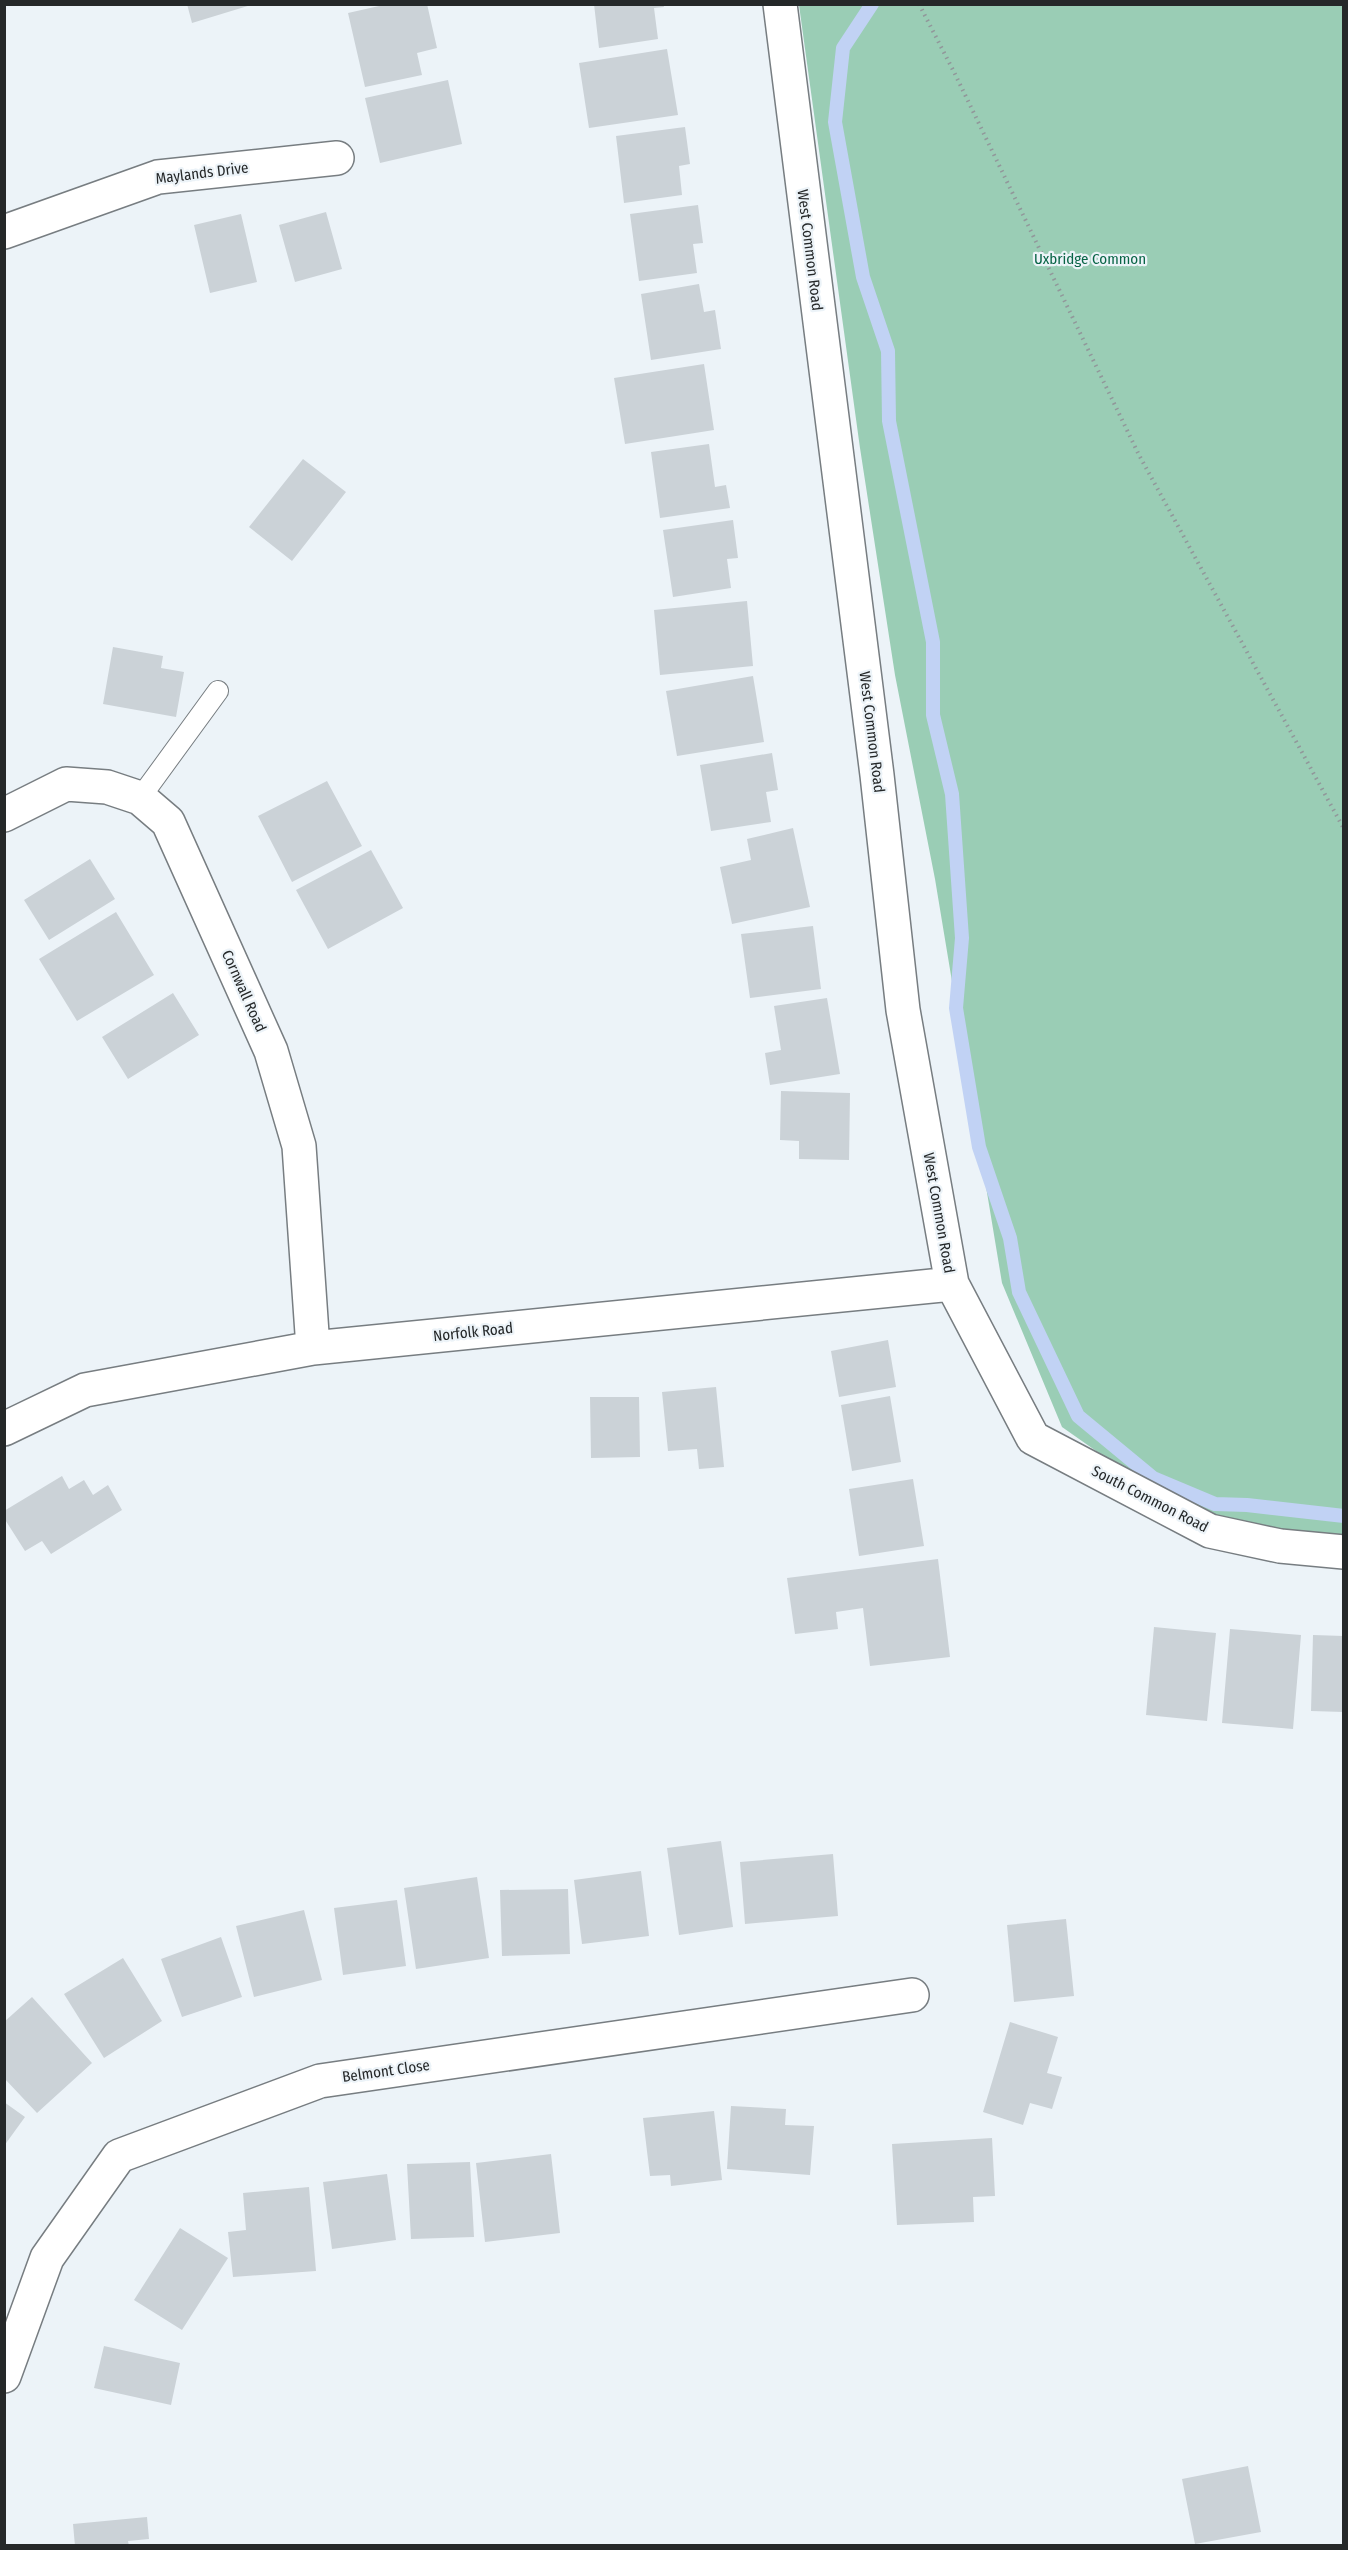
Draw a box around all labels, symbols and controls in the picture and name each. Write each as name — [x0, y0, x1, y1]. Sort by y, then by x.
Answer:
street label: Maylands Drive — [155, 158, 249, 188]
street label: West Common Road — [794, 188, 826, 312]
park label: Uxbridge Common — [1034, 250, 1146, 268]
street label: West Common Road — [856, 670, 888, 794]
street label: Cornwall Road — [218, 947, 270, 1035]
street label: West Common Road — [920, 1151, 958, 1275]
street label: Norfolk Road — [432, 1319, 514, 1345]
street label: South Common Road — [1089, 1462, 1211, 1536]
street label: Belmont Close — [341, 2056, 431, 2086]

